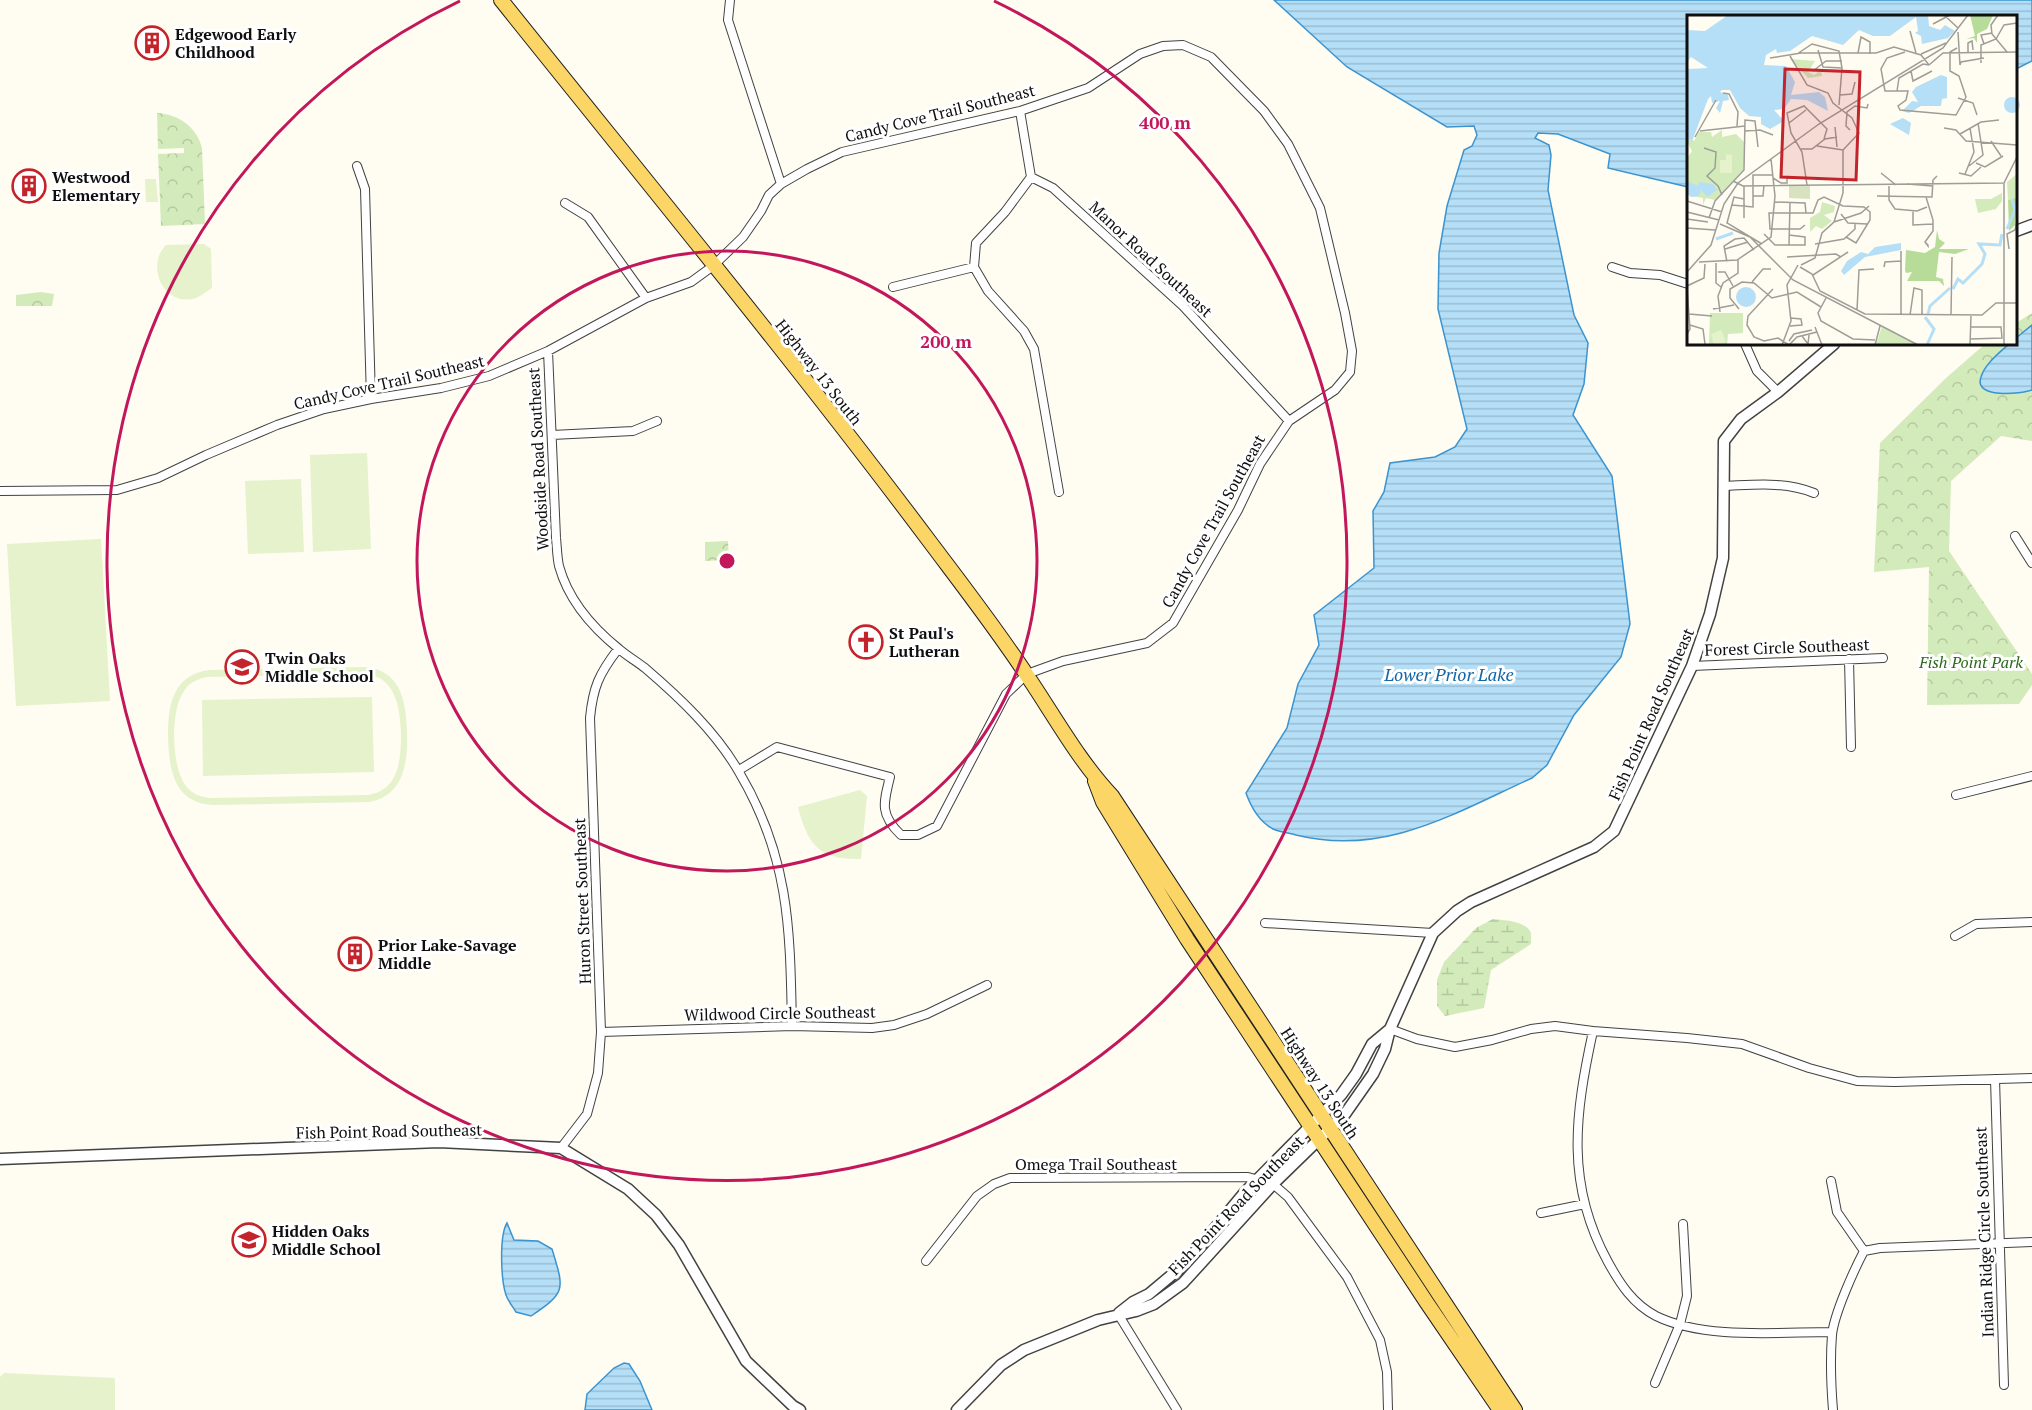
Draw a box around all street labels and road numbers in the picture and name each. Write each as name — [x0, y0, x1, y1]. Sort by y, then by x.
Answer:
street label: Candy Cove Trail Southeast — [843, 79, 1037, 147]
street label: Manor Road Southeast — [1085, 196, 1217, 322]
street label: Highway 13 South — [771, 314, 868, 430]
street label: Candy Cove Trail Southeast — [291, 349, 487, 415]
street label: Woodside Road Southeast — [522, 367, 554, 551]
street label: Candy Cove Trail Southeast — [1156, 430, 1270, 612]
street label: Fish Point Road Southeast — [1603, 624, 1699, 804]
street label: Forest Circle Southeast — [1704, 633, 1870, 661]
street label: Huron Street Southeast — [568, 817, 596, 985]
street label: Wildwood Circle Southeast — [684, 1000, 876, 1026]
street label: Highway 13 South — [1276, 1023, 1365, 1144]
street label: Fish Point Road Southeast — [296, 1118, 482, 1144]
street label: Indian Ridge Circle Southeast — [1969, 1126, 1999, 1338]
street label: Fish Point Road Southeast — [1163, 1130, 1309, 1280]
street label: Omega Trail Southeast — [1015, 1153, 1177, 1175]

